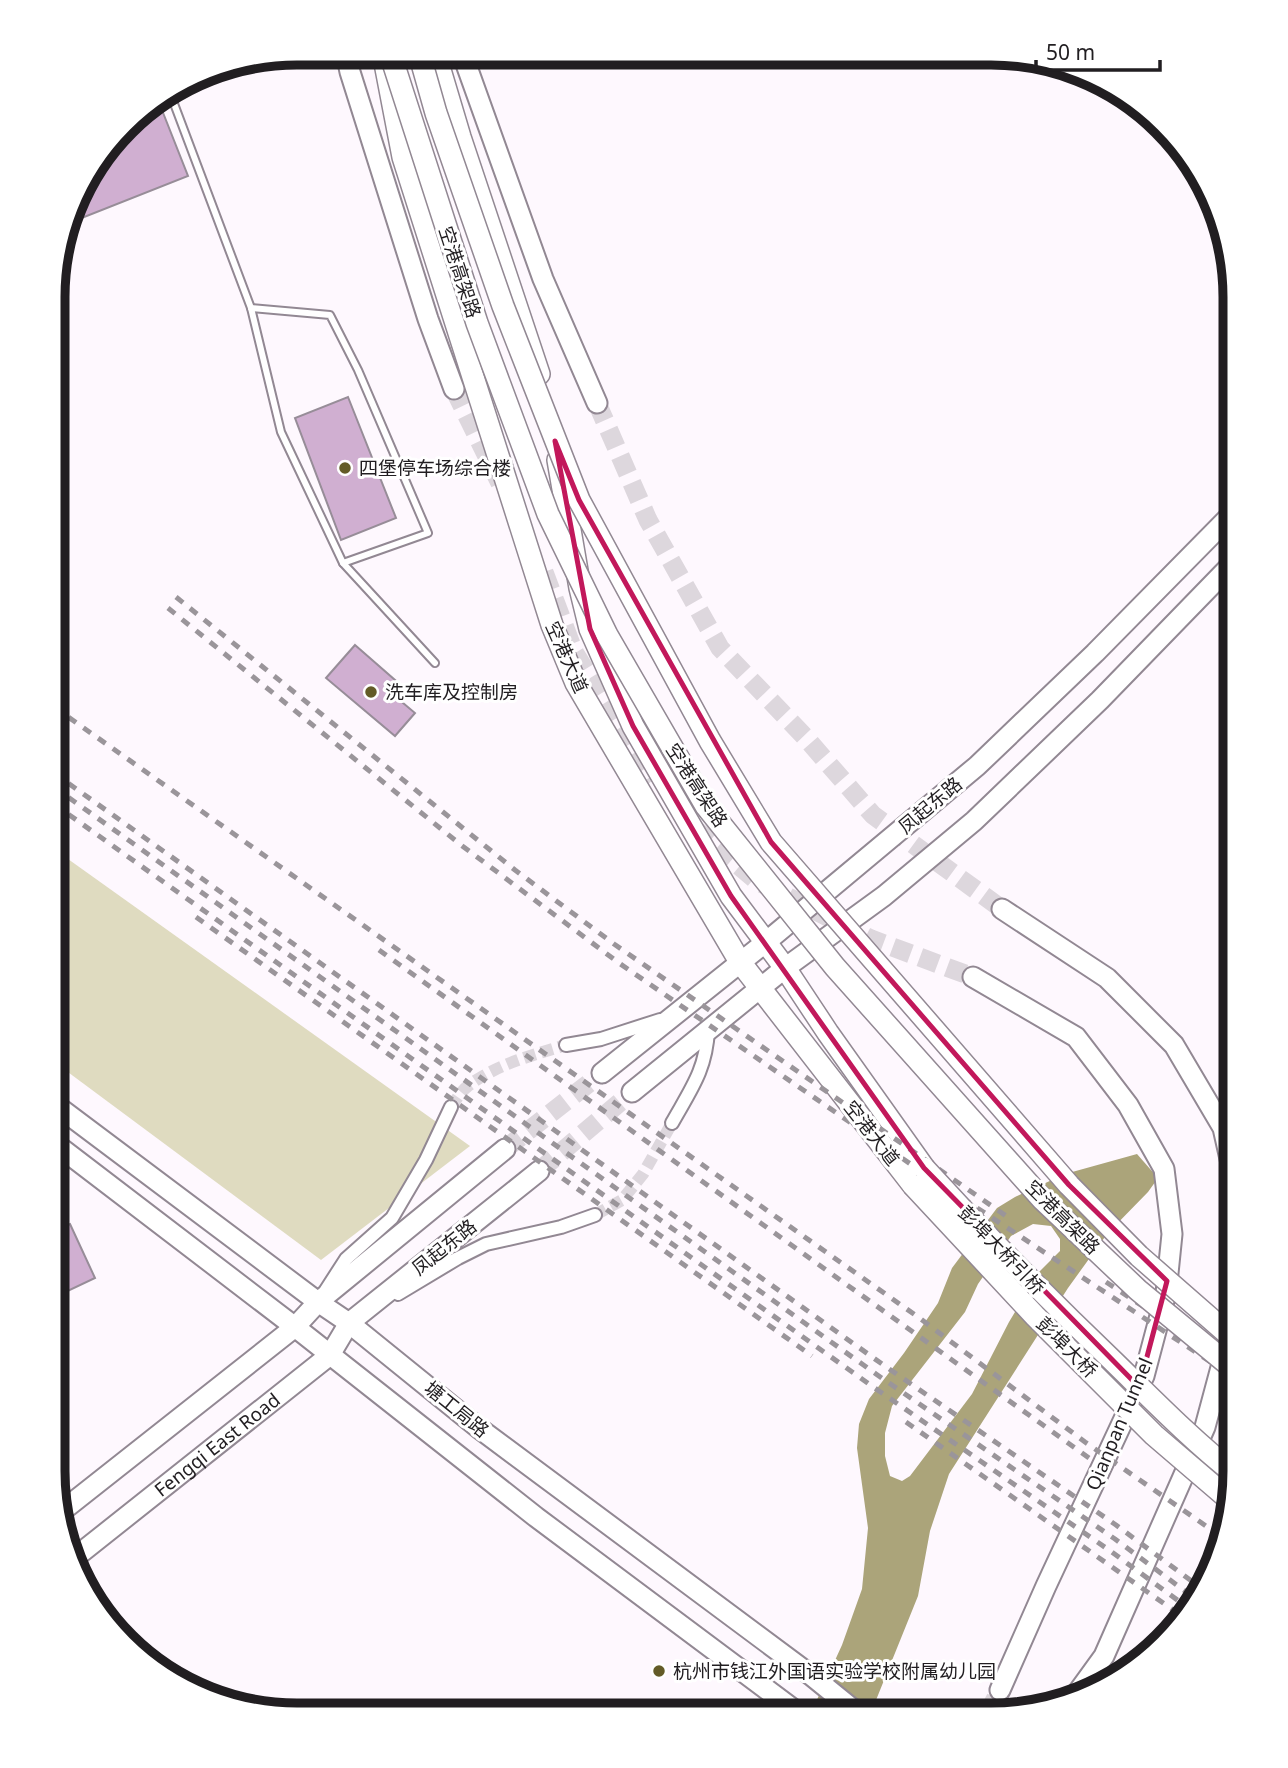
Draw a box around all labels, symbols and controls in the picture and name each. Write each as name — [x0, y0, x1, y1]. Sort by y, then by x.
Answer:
scale bar — [1036, 28, 1160, 72]
text: 50 m — [1046, 38, 1095, 66]
street label: 空港高架路 — [433, 223, 487, 321]
place label: 四堡停车场综合楼 — [359, 455, 511, 481]
marker: 四堡停车场综合楼 — [337, 460, 353, 476]
street label: 空港大道 — [540, 617, 594, 697]
place label: 洗车库及控制房 — [385, 679, 518, 705]
marker: 洗车库及控制房 — [363, 684, 379, 700]
street label: 空港高架路 — [660, 738, 734, 832]
street label: 凤起东路 — [893, 771, 967, 839]
street label: 空港大道 — [838, 1095, 906, 1171]
street label: 空港高架路 — [1020, 1174, 1106, 1260]
street label: 彭埠大桥引桥 — [953, 1200, 1051, 1300]
street label: 凤起东路 — [406, 1213, 482, 1281]
street label: 彭埠大桥 — [1031, 1311, 1103, 1383]
street label: Qianpan Tunnel — [1079, 1354, 1159, 1494]
street label: 塘工局路 — [419, 1375, 495, 1443]
street label: Fengqi East Road — [149, 1387, 285, 1502]
place label: 杭州市钱江外国语实验学校附属幼儿园 — [673, 1658, 996, 1684]
marker: 杭州市钱江外国语实验学校附属幼儿园 — [651, 1663, 667, 1679]

